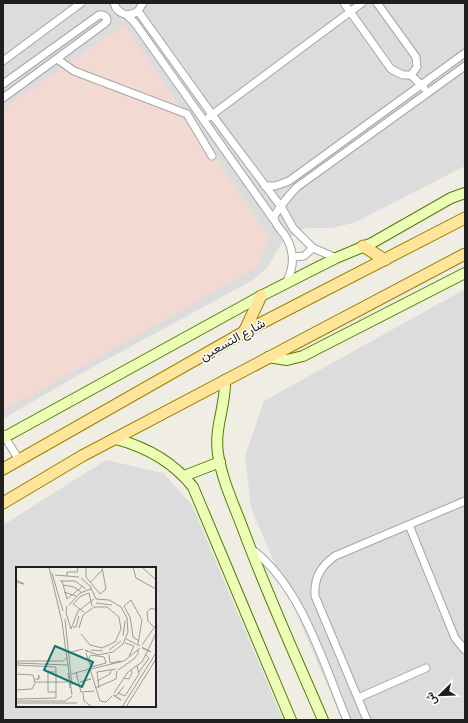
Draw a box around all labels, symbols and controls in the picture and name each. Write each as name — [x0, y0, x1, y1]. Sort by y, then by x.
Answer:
street label: شارع التسعين — [197, 315, 269, 365]
inset map — [16, 567, 156, 707]
north arrow — [420, 675, 460, 715]
text: ش — [423, 690, 440, 707]

